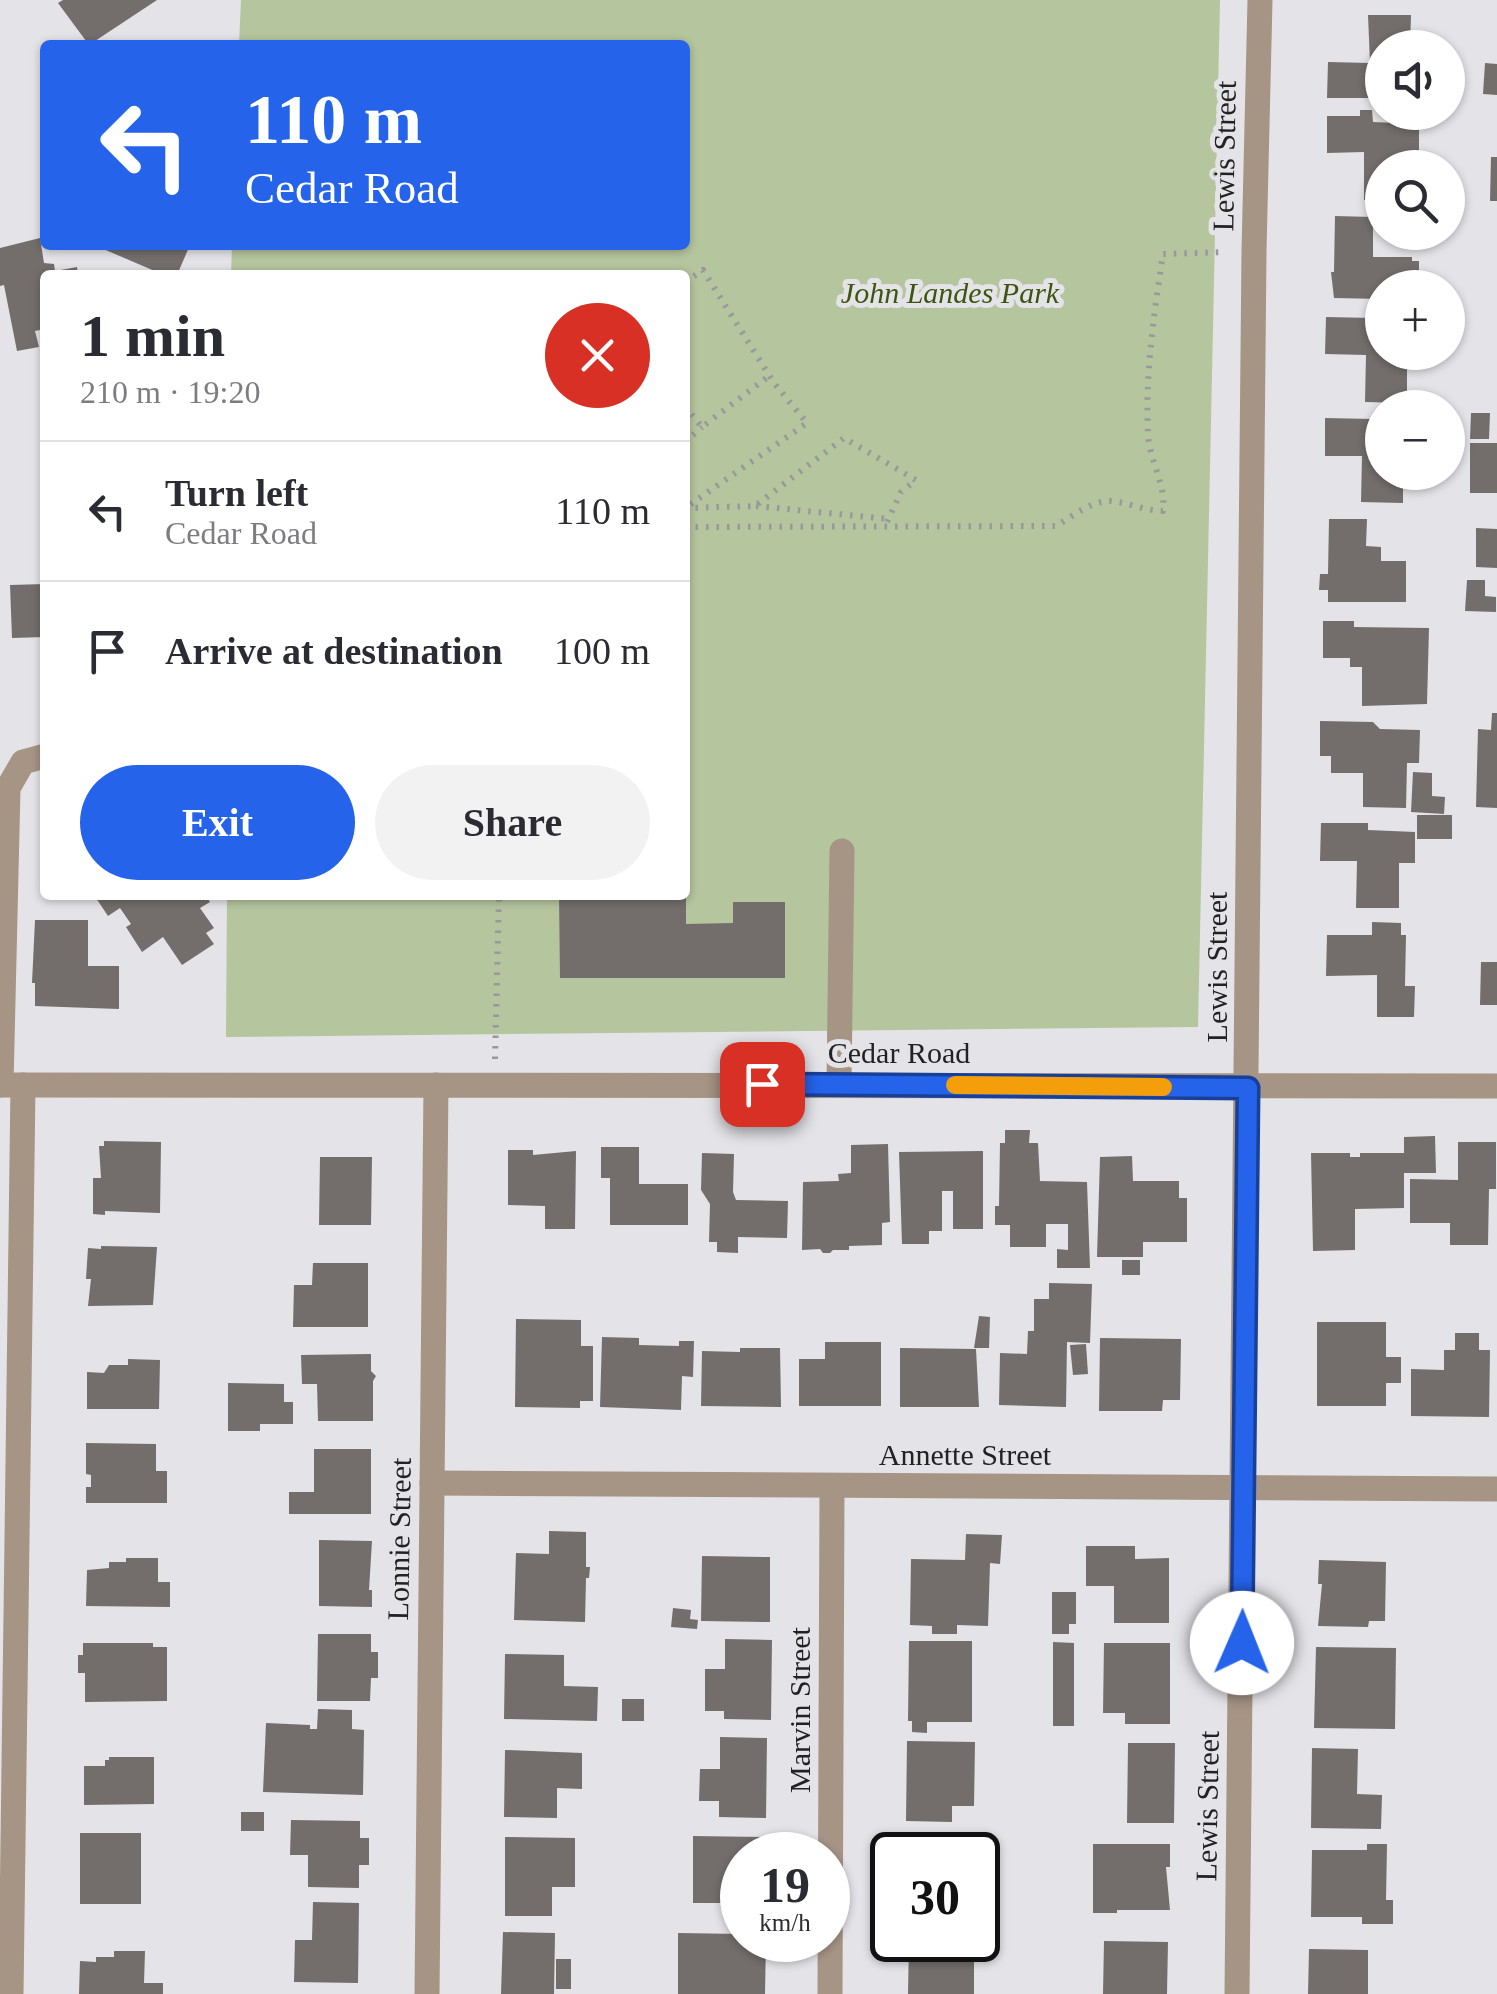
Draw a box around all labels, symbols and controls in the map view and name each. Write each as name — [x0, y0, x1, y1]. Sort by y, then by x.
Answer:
map controls — [1365, 30, 1465, 490]
button: sound — [1365, 30, 1465, 130]
icon: left — [80, 80, 210, 210]
street label: Lewis Street — [1206, 80, 1242, 232]
text: 110 m — [245, 81, 422, 158]
button: search — [1365, 150, 1465, 250]
text: Cedar Road — [245, 163, 459, 213]
button: + — [1365, 270, 1465, 370]
park label: John Landes Park — [841, 276, 1060, 309]
text: 1 min — [80, 303, 225, 369]
button: close — [545, 303, 650, 408]
text: 210 m · 19:20 — [80, 374, 260, 410]
button: − — [1365, 390, 1465, 490]
text: Turn left — [165, 472, 308, 514]
icon: left — [80, 484, 135, 539]
text: 110 m — [555, 490, 650, 532]
text: Cedar Road — [165, 515, 317, 551]
icon: arrive — [80, 624, 135, 679]
text: Arrive at destination — [165, 630, 503, 672]
text: 100 m — [554, 630, 650, 672]
button: Exit — [80, 765, 355, 880]
button: Share — [375, 765, 650, 880]
street label: Lewis Street — [1200, 891, 1233, 1042]
street label: Cedar Road — [828, 1036, 970, 1069]
pin — [720, 1042, 805, 1127]
icon: arrive — [735, 1057, 790, 1112]
street label: Annette Street — [879, 1438, 1052, 1471]
street label: Lonnie Street — [381, 1457, 417, 1621]
position arrow — [1190, 1591, 1294, 1695]
street label: Marvin Street — [783, 1626, 816, 1793]
street label: Lewis Street — [1189, 1730, 1225, 1882]
speed limit sign: 30 — [870, 1832, 1000, 1962]
text: 19 — [760, 1857, 810, 1913]
text: km/h — [759, 1909, 811, 1936]

